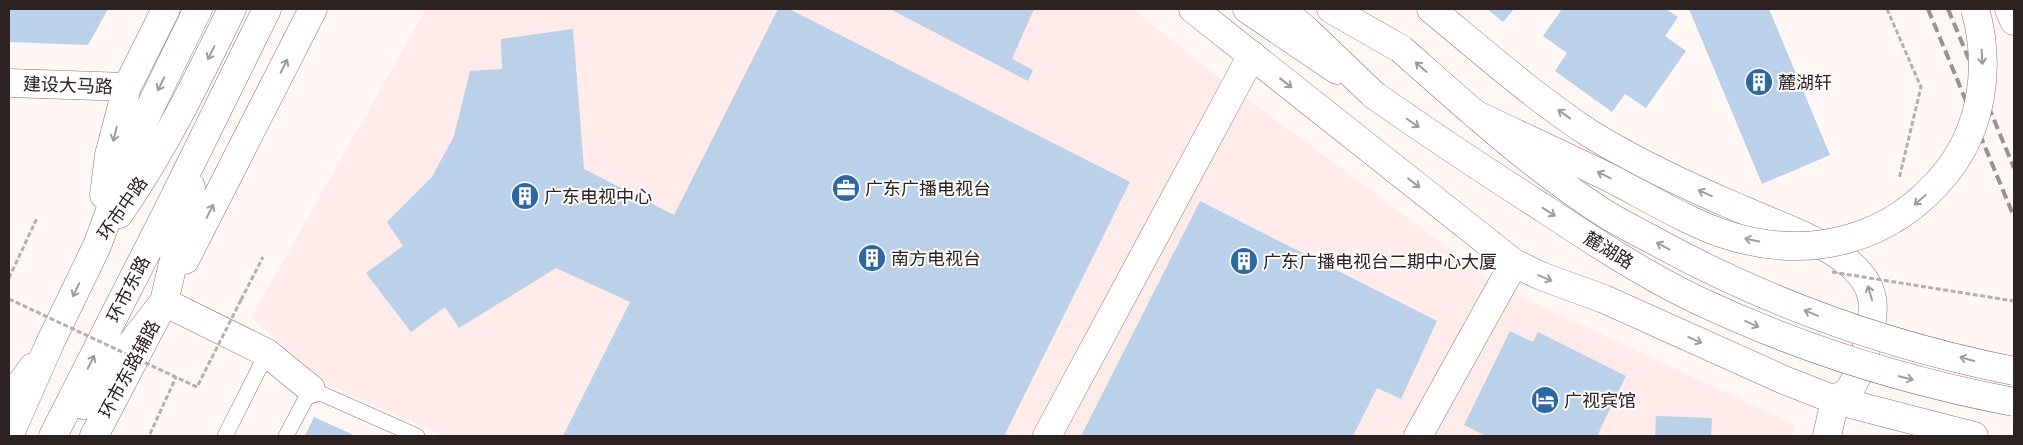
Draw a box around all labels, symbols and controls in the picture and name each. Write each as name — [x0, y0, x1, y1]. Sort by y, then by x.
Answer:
one-way arrow — [205, 45, 215, 60]
one-way arrow — [1978, 48, 1987, 64]
one-way arrow — [279, 59, 289, 74]
one-way arrow — [1414, 61, 1427, 73]
building icon: 麓湖轩 — [1744, 67, 1774, 97]
place label: 麓湖轩 — [1778, 71, 1832, 94]
street label: 建设大马路 — [23, 72, 113, 98]
one-way arrow — [156, 76, 166, 91]
one-way arrow — [1279, 77, 1292, 88]
one-way arrow — [1557, 109, 1571, 119]
one-way arrow — [1406, 118, 1420, 128]
one-way arrow — [110, 125, 119, 141]
one-way arrow — [1596, 170, 1611, 180]
street label: 环市中路 — [92, 172, 152, 244]
office icon: 广东广播电视台 — [831, 173, 861, 203]
place label: 广东广播电视台 — [865, 177, 991, 200]
one-way arrow — [1407, 178, 1420, 189]
building icon: 广东电视中心 — [510, 181, 540, 211]
place label: 广东电视中心 — [544, 185, 652, 208]
one-way arrow — [1698, 188, 1713, 198]
one-way arrow — [1913, 194, 1926, 206]
one-way arrow — [206, 204, 215, 219]
one-way arrow — [1542, 207, 1556, 218]
street label: 麓湖路 — [1580, 226, 1638, 274]
one-way arrow — [1744, 235, 1760, 245]
one-way arrow — [1656, 241, 1671, 251]
building icon: 南方电视台 — [857, 243, 887, 273]
building icon: 广东广播电视台二期中心大厦 — [1229, 246, 1259, 276]
place label: 南方电视台 — [891, 247, 981, 270]
place label: 广东广播电视台二期中心大厦 — [1263, 250, 1497, 273]
street label: 环市东路 — [101, 252, 155, 326]
one-way arrow — [1537, 273, 1552, 283]
one-way arrow — [71, 282, 80, 297]
one-way arrow — [1864, 285, 1874, 301]
one-way arrow — [1804, 307, 1819, 317]
street label: 环市东路辅路 — [93, 316, 165, 422]
one-way arrow — [1744, 320, 1759, 330]
one-way arrow — [1687, 335, 1702, 345]
one-way arrow — [86, 354, 96, 369]
one-way arrow — [1959, 354, 1975, 364]
one-way arrow — [1897, 374, 1913, 383]
hotel icon: 广视宾馆 — [1530, 385, 1560, 415]
place label: 广视宾馆 — [1564, 389, 1636, 412]

